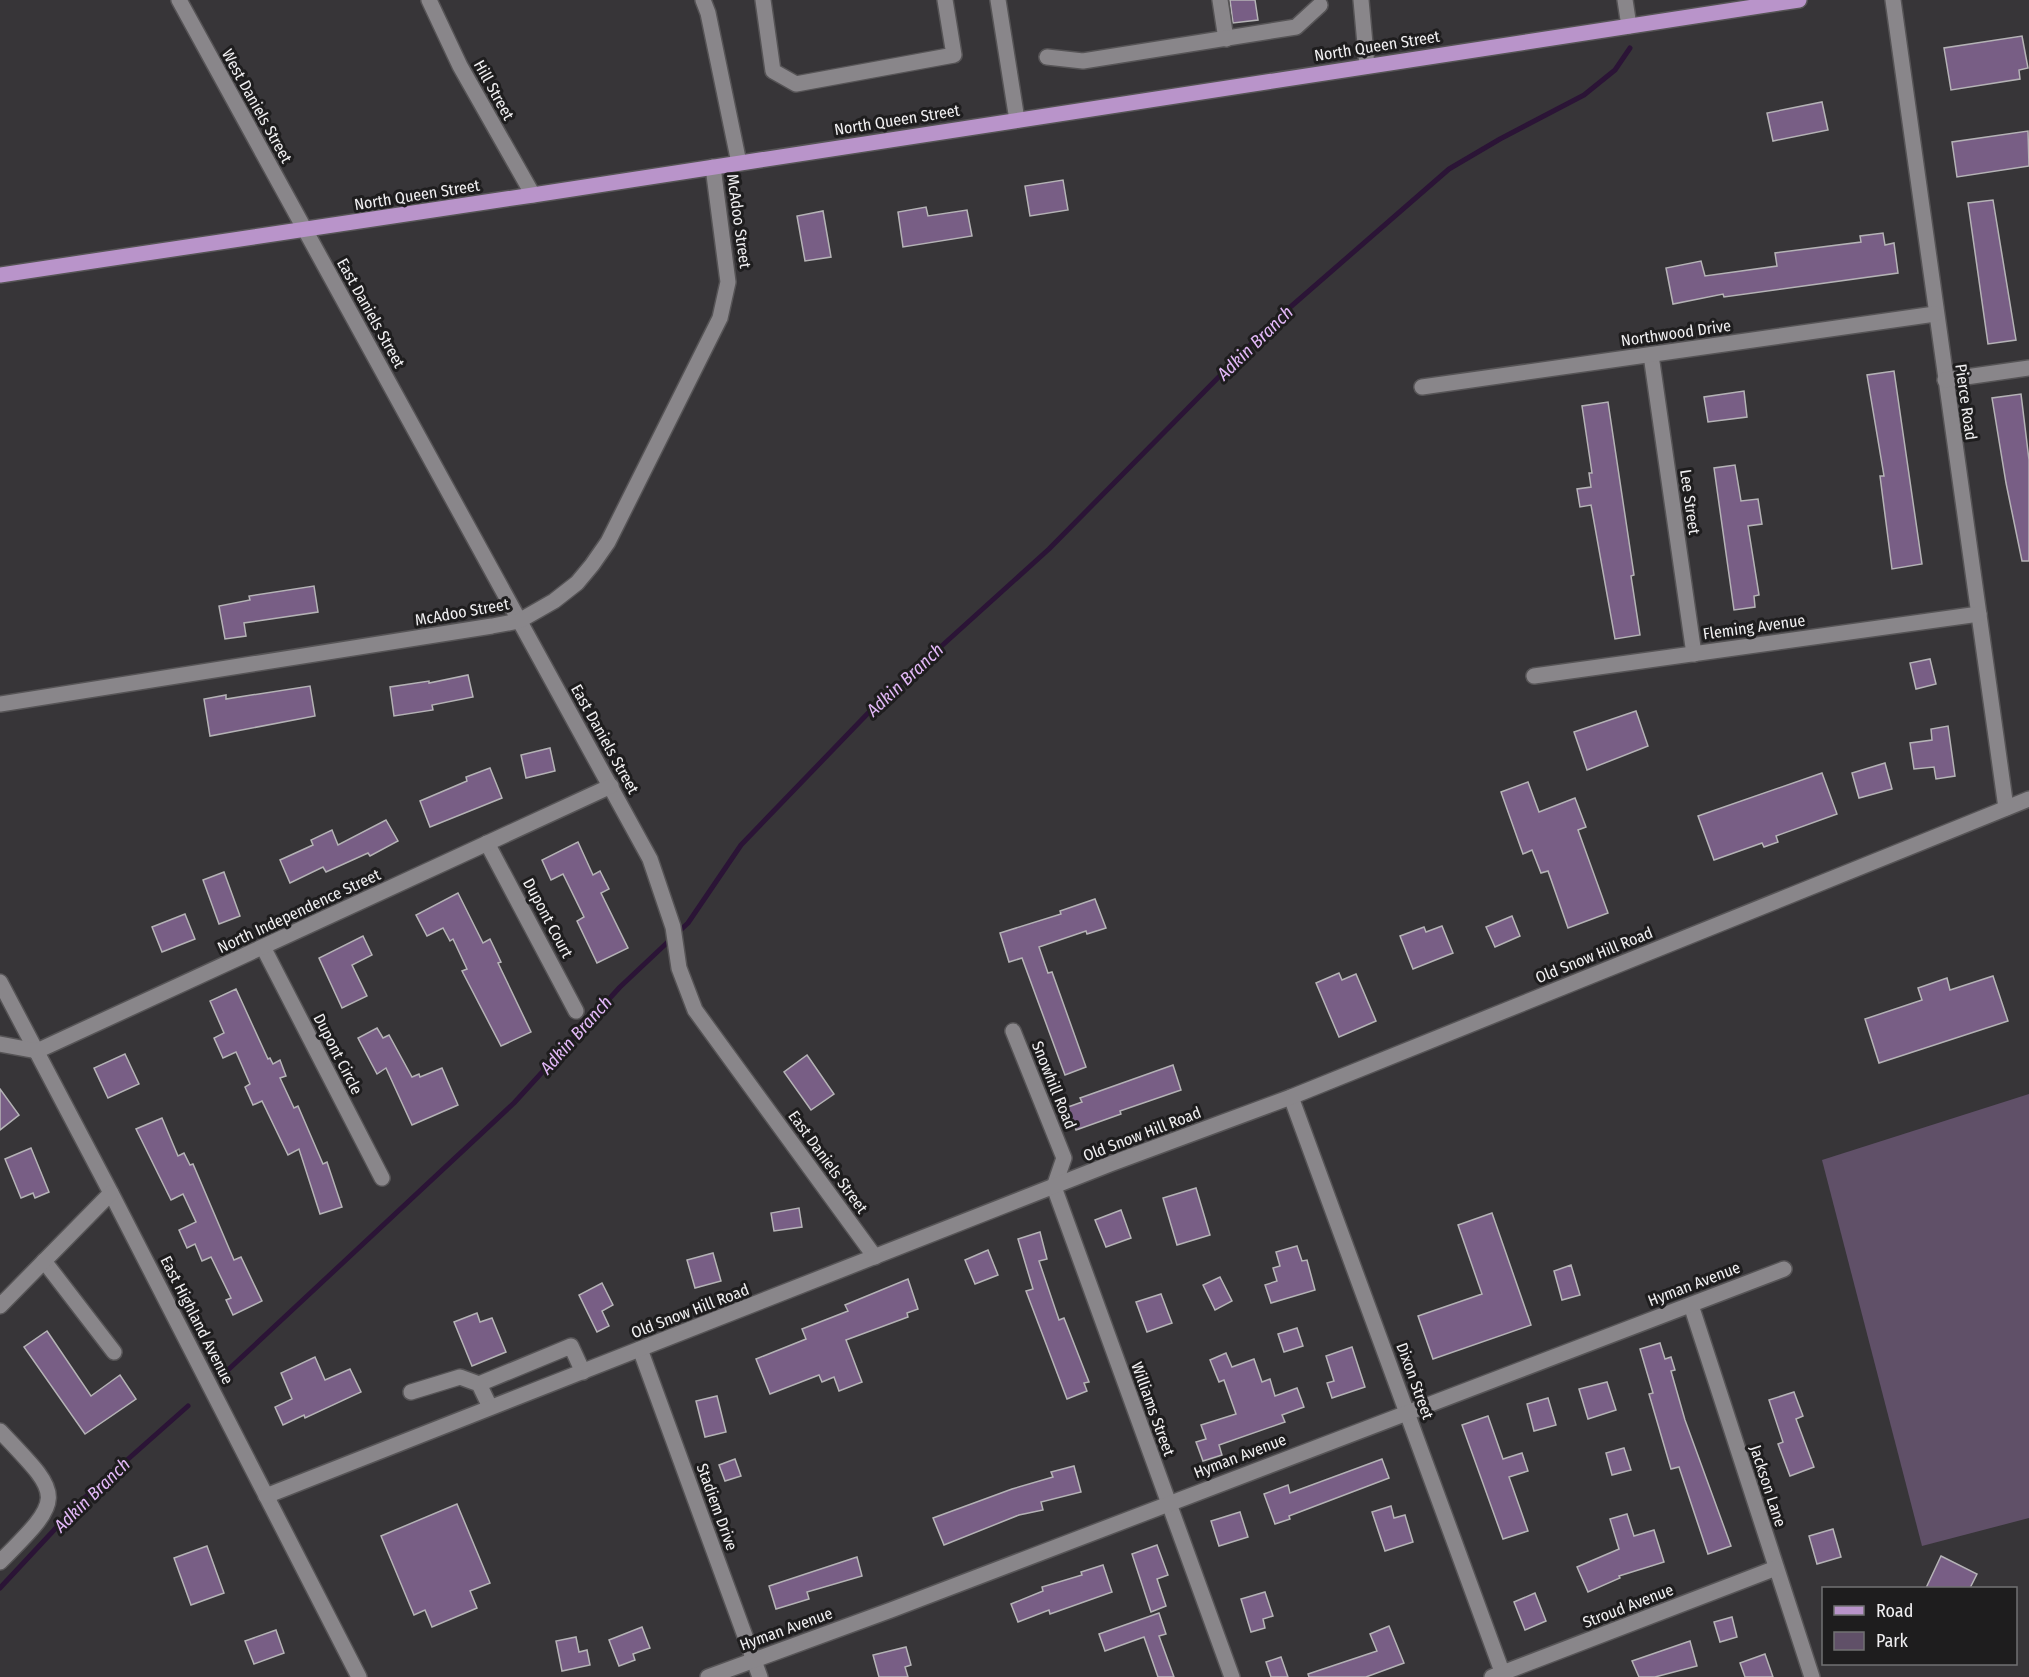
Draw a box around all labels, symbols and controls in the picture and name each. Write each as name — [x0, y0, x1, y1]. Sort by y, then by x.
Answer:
street label: North Queen Street — [1313, 27, 1442, 65]
street label: West Daniels Street — [218, 46, 296, 167]
street label: Hill Street — [470, 57, 519, 124]
street label: North Queen Street — [833, 101, 962, 139]
street label: McAdoo Street — [723, 173, 755, 270]
street label: North Queen Street — [353, 176, 482, 214]
street label: East Daniels Street — [333, 255, 409, 372]
water label: Adkin Branch — [1212, 301, 1298, 385]
street label: Northwood Drive — [1620, 316, 1732, 350]
street label: Pierce Road — [1951, 363, 1981, 441]
street label: Lee Street — [1676, 468, 1704, 537]
street label: McAdoo Street — [413, 594, 511, 630]
street label: Fleming Avenue — [1702, 610, 1806, 644]
water label: Adkin Branch — [861, 639, 948, 722]
street label: East Daniels Street — [567, 681, 643, 798]
street label: North Independence Street — [215, 865, 384, 957]
street label: Dupont Court — [519, 875, 577, 962]
street label: Old Snow Hill Road — [1533, 923, 1655, 987]
water label: Adkin Branch — [535, 991, 617, 1079]
street label: Dupont Circle — [310, 1010, 367, 1098]
street label: Snowhill Road — [1028, 1038, 1080, 1132]
street label: Old Snow Hill Road — [1080, 1103, 1204, 1165]
street label: East Daniels Street — [784, 1107, 872, 1218]
street label: East Highland Avenue — [156, 1253, 238, 1387]
street label: Hyman Avenue — [1645, 1258, 1743, 1310]
street label: Old Snow Hill Road — [628, 1280, 752, 1342]
street label: Dixon Street — [1392, 1340, 1438, 1423]
street label: Williams Street — [1127, 1359, 1179, 1459]
street label: Hyman Avenue — [1191, 1430, 1289, 1482]
street label: Jackson Lane — [1746, 1443, 1790, 1529]
water label: Adkin Branch — [49, 1453, 135, 1537]
street label: Stadiem Drive — [692, 1461, 742, 1553]
street label: Stroud Avenue — [1580, 1580, 1676, 1632]
legend — [1822, 1587, 2017, 1665]
text: Road — [1876, 1600, 1913, 1622]
street label: Hyman Avenue — [737, 1603, 835, 1655]
text: Park — [1876, 1630, 1909, 1652]

